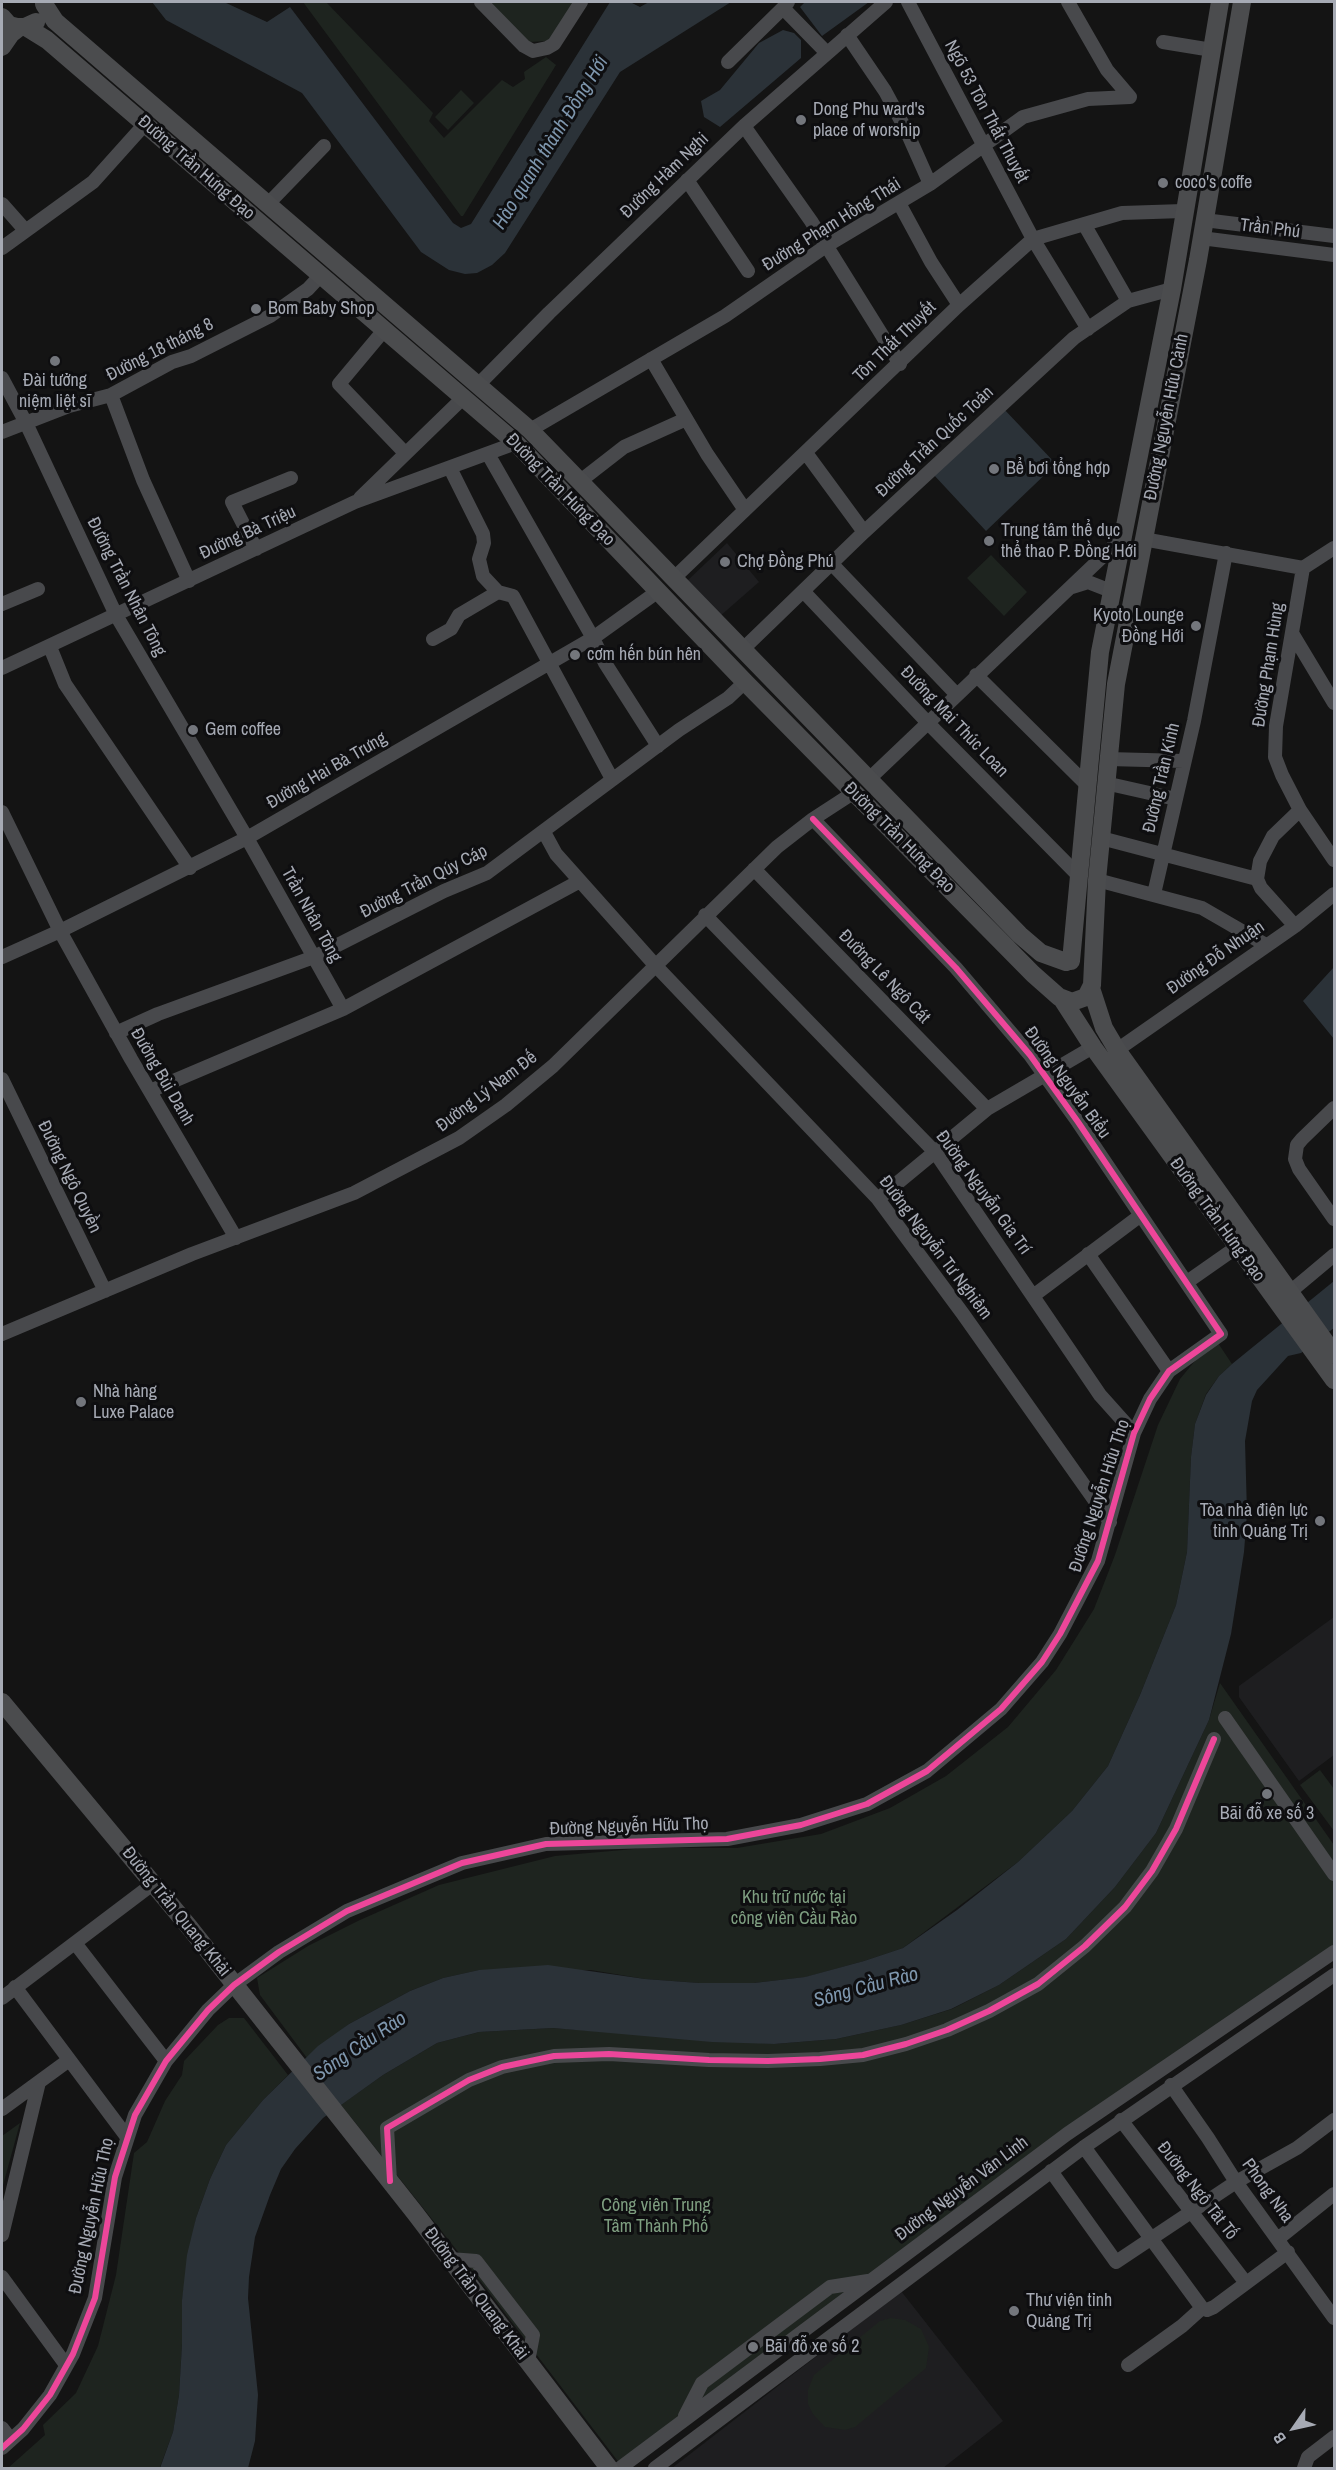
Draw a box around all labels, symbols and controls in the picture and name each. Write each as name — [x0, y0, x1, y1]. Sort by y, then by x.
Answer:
street label: Ngõ 53 Tôn Thất Thuyết — [939, 37, 1033, 187]
water label: Hào quanh thành Đồng Hới — [488, 52, 614, 234]
place label: Dong Phu ward's place of worship — [813, 99, 925, 142]
street label: Đường Trần Hưng Đạo — [133, 111, 259, 225]
marker: Dong Phu ward's place of worship — [794, 113, 808, 127]
street label: Đường Hàm Nghi — [616, 129, 714, 223]
place label: coco's coffe — [1175, 172, 1252, 194]
street label: Đường Phạm Hồng Thái — [759, 174, 905, 276]
marker: coco's coffe — [1156, 176, 1170, 190]
street label: Trần Phú — [1239, 215, 1301, 243]
street label: Tôn Thất Thuyết — [849, 297, 941, 387]
place label: Bom Baby Shop — [268, 298, 375, 320]
marker: Bom Baby Shop — [249, 302, 263, 316]
street label: Đường 18 tháng 8 — [103, 314, 217, 386]
street label: Đường Nguyễn Hữu Cảnh — [1140, 332, 1194, 502]
marker: Đài tưởng niệm liệt sĩ — [48, 354, 62, 368]
place label: Đài tưởng niệm liệt sĩ — [19, 370, 91, 412]
street label: Đường Trần Quốc Toản — [872, 382, 998, 502]
street label: Đường Trần Hưng Đạo — [501, 429, 619, 551]
place label: Bể bơi tổng hợp — [1006, 458, 1110, 480]
marker: Bể bơi tổng hợp — [987, 462, 1001, 476]
street label: Đường Bà Triệu — [196, 501, 300, 565]
street label: Đường Trần Nhân Tông — [82, 514, 170, 660]
place label: Trung tâm thể dục thể thao P. Đồng Hới — [1001, 520, 1137, 562]
marker: Trung tâm thể dục thể thao P. Đồng Hới — [982, 534, 996, 548]
place label: Chợ Đồng Phú — [737, 551, 834, 573]
marker: Chợ Đồng Phú — [718, 555, 732, 569]
street label: Đường Phạm Hùng — [1249, 601, 1289, 729]
place label: Kyoto Lounge Đồng Hới — [1093, 605, 1184, 648]
marker: Kyoto Lounge Đồng Hới — [1189, 619, 1203, 633]
place label: cơm hến bún hên — [587, 644, 701, 666]
marker: cơm hến bún hên — [568, 648, 582, 662]
street label: Đường Mai Thúc Loan — [896, 662, 1012, 782]
place label: Gem coffee — [205, 719, 281, 741]
street label: Đường Trần Kinh — [1139, 721, 1185, 835]
marker: Gem coffee — [186, 723, 200, 737]
street label: Đường Hai Bà Trưng — [263, 728, 391, 814]
street label: Đường Trần Hưng Đạo — [839, 778, 959, 898]
street label: Đường Trần Qúy Cáp — [357, 841, 491, 923]
street label: Trần Nhân Tông — [276, 864, 346, 966]
street label: Đường Đỗ Nhuận — [1163, 916, 1269, 1000]
street label: Đường Lê Ngô Cát — [834, 926, 934, 1028]
street label: Đường Nguyễn Biểu — [1019, 1023, 1115, 1143]
street label: Đường Bùi Danh — [125, 1024, 199, 1130]
street label: Đường Lý Nam Đế — [432, 1047, 542, 1137]
street label: Đường Ngô Quyền — [32, 1117, 106, 1237]
street label: Đường Nguyễn Gia Trí — [931, 1127, 1035, 1259]
street label: Đường Trần Hưng Đạo — [1165, 1154, 1269, 1286]
street label: Đường Nguyễn Tư Nghiêm — [874, 1172, 996, 1324]
place label: Nhà hàng Luxe Palace — [93, 1381, 174, 1424]
marker: Nhà hàng Luxe Palace — [74, 1395, 88, 1409]
street label: Đường Nguyễn Hữu Thọ — [1065, 1417, 1135, 1575]
place label: Tòa nhà điện lực tỉnh Quảng Trị — [1200, 1500, 1308, 1543]
marker: Tòa nhà điện lực tỉnh Quảng Trị — [1313, 1514, 1327, 1528]
marker: Bãi đỗ xe số 3 — [1260, 1787, 1274, 1801]
place label: Bãi đỗ xe số 3 — [1220, 1803, 1314, 1825]
street label: Đường Nguyễn Hữu Thọ — [549, 1813, 709, 1841]
street label: Đường Trần Quang Khải — [117, 1843, 235, 1981]
park label: Khu trữ nước tại công viên Cầu Rào — [731, 1887, 857, 1930]
water label: Sông Cầu Rào — [811, 1962, 921, 2014]
water label: Sông Cầu Rào — [309, 2007, 411, 2087]
street label: Đường Nguyễn Văn Linh — [891, 2132, 1033, 2246]
street label: Đường Nguyễn Hữu Thọ — [65, 2136, 119, 2296]
street label: Đường Ngô Tât Tố — [1152, 2138, 1242, 2244]
street label: Phong Nha — [1237, 2155, 1297, 2227]
park label: Công viên Trung Tâm Thành Phố — [601, 2195, 711, 2238]
street label: Đường Trần Quang Khải — [419, 2223, 533, 2365]
place label: Thư viện tỉnh Quảng Trị — [1026, 2290, 1112, 2332]
marker: Thư viện tỉnh Quảng Trị — [1007, 2304, 1021, 2318]
place label: Bãi đỗ xe số 2 — [765, 2336, 859, 2358]
marker: Bãi đỗ xe số 2 — [746, 2340, 760, 2354]
north arrow — [1264, 2398, 1324, 2458]
text: B — [1267, 2428, 1291, 2448]

